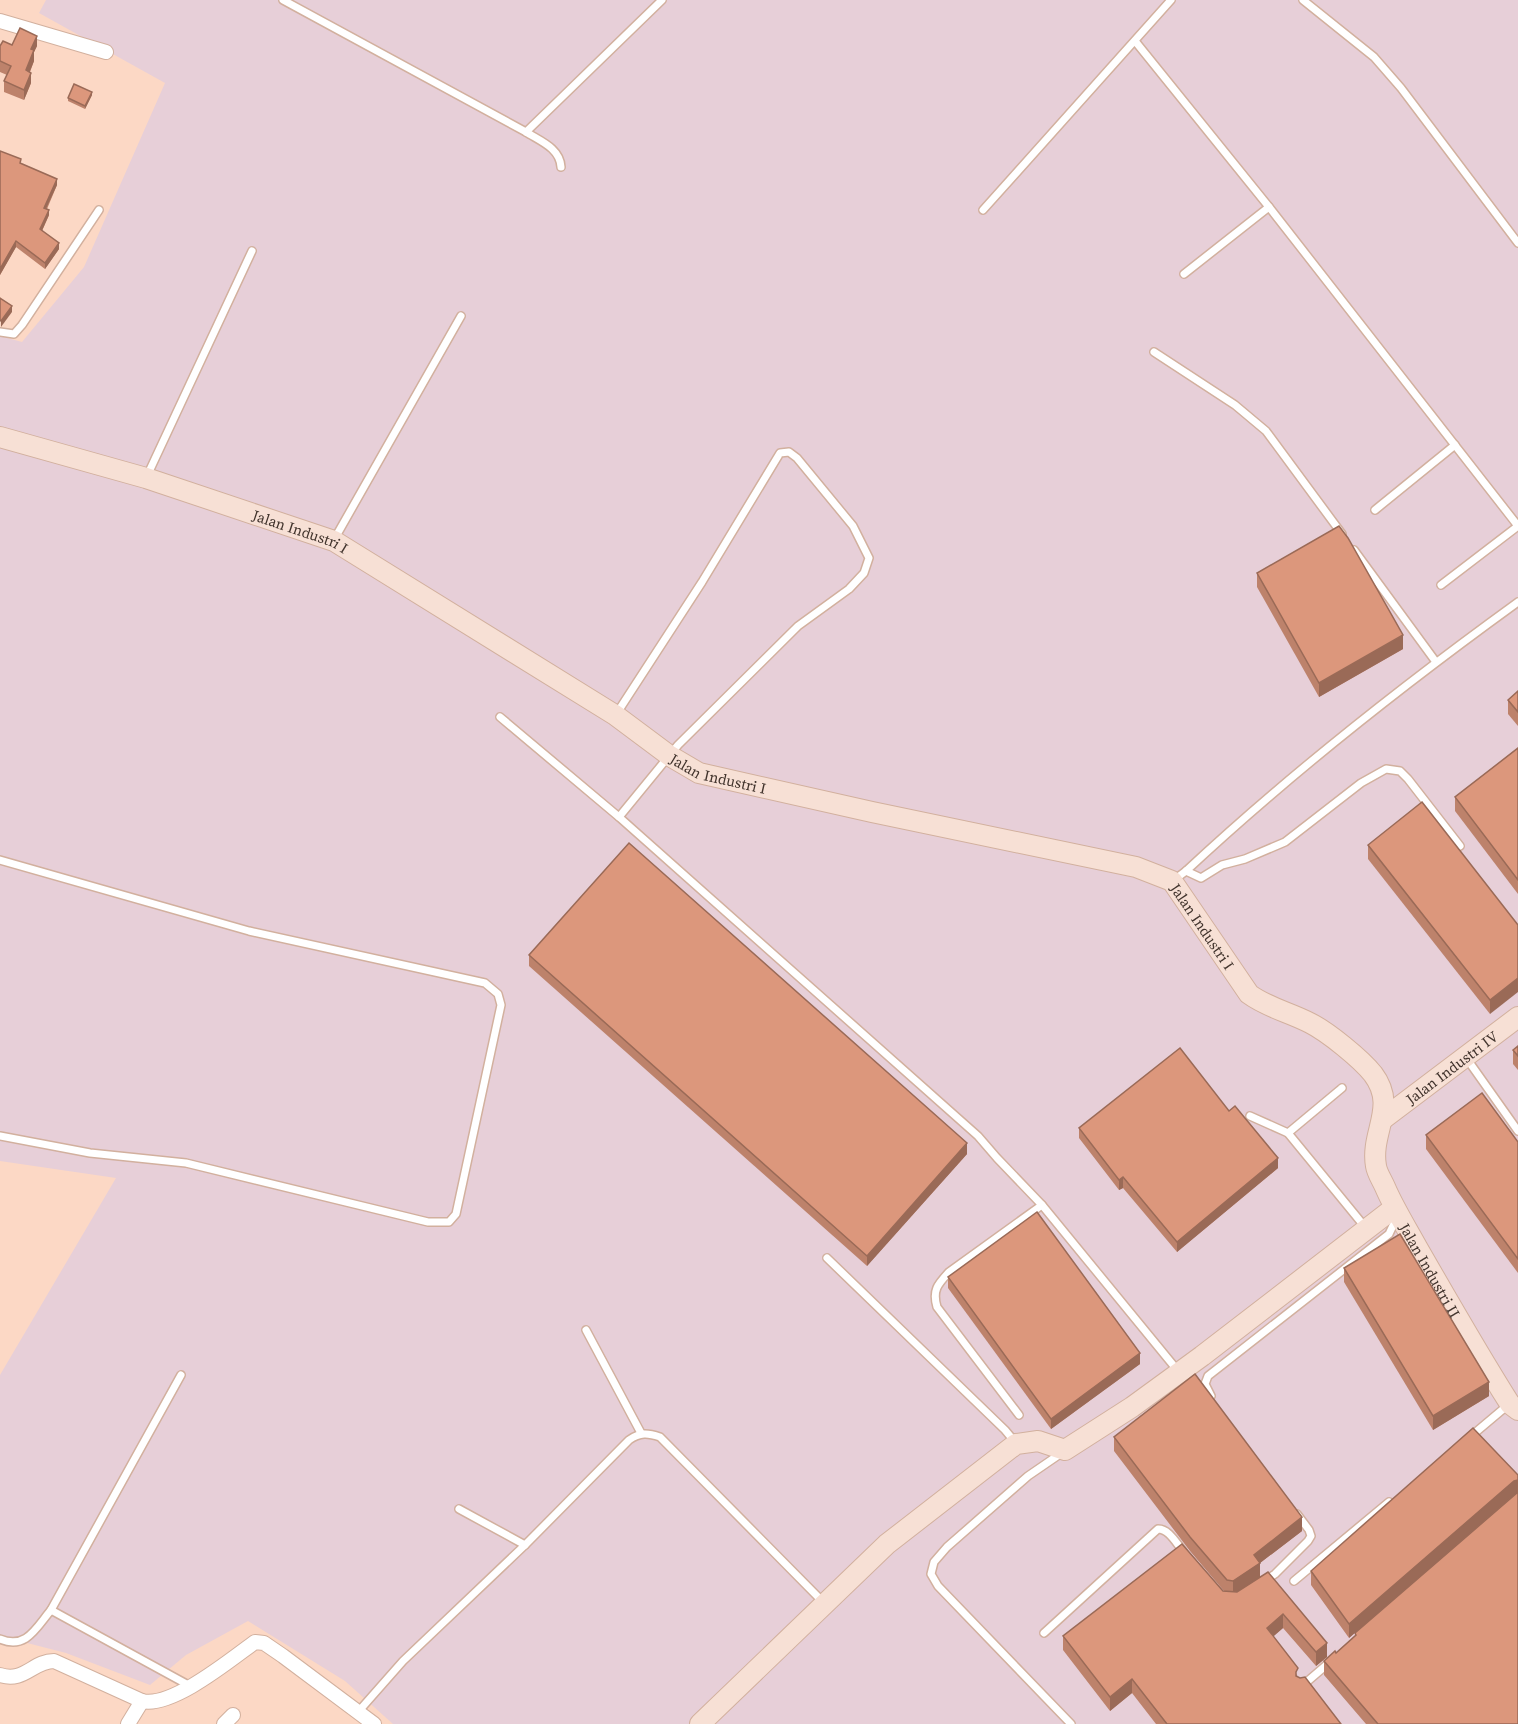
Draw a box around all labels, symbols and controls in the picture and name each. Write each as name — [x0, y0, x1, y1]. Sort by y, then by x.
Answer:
street label: Jalan Industri I — [249, 504, 353, 558]
street label: Jalan Industri I — [665, 747, 768, 798]
street label: Jalan Industri I — [1165, 878, 1240, 974]
street label: Jalan Industri IV — [1400, 1025, 1502, 1109]
street label: Jalan Industri II — [1394, 1218, 1466, 1321]

